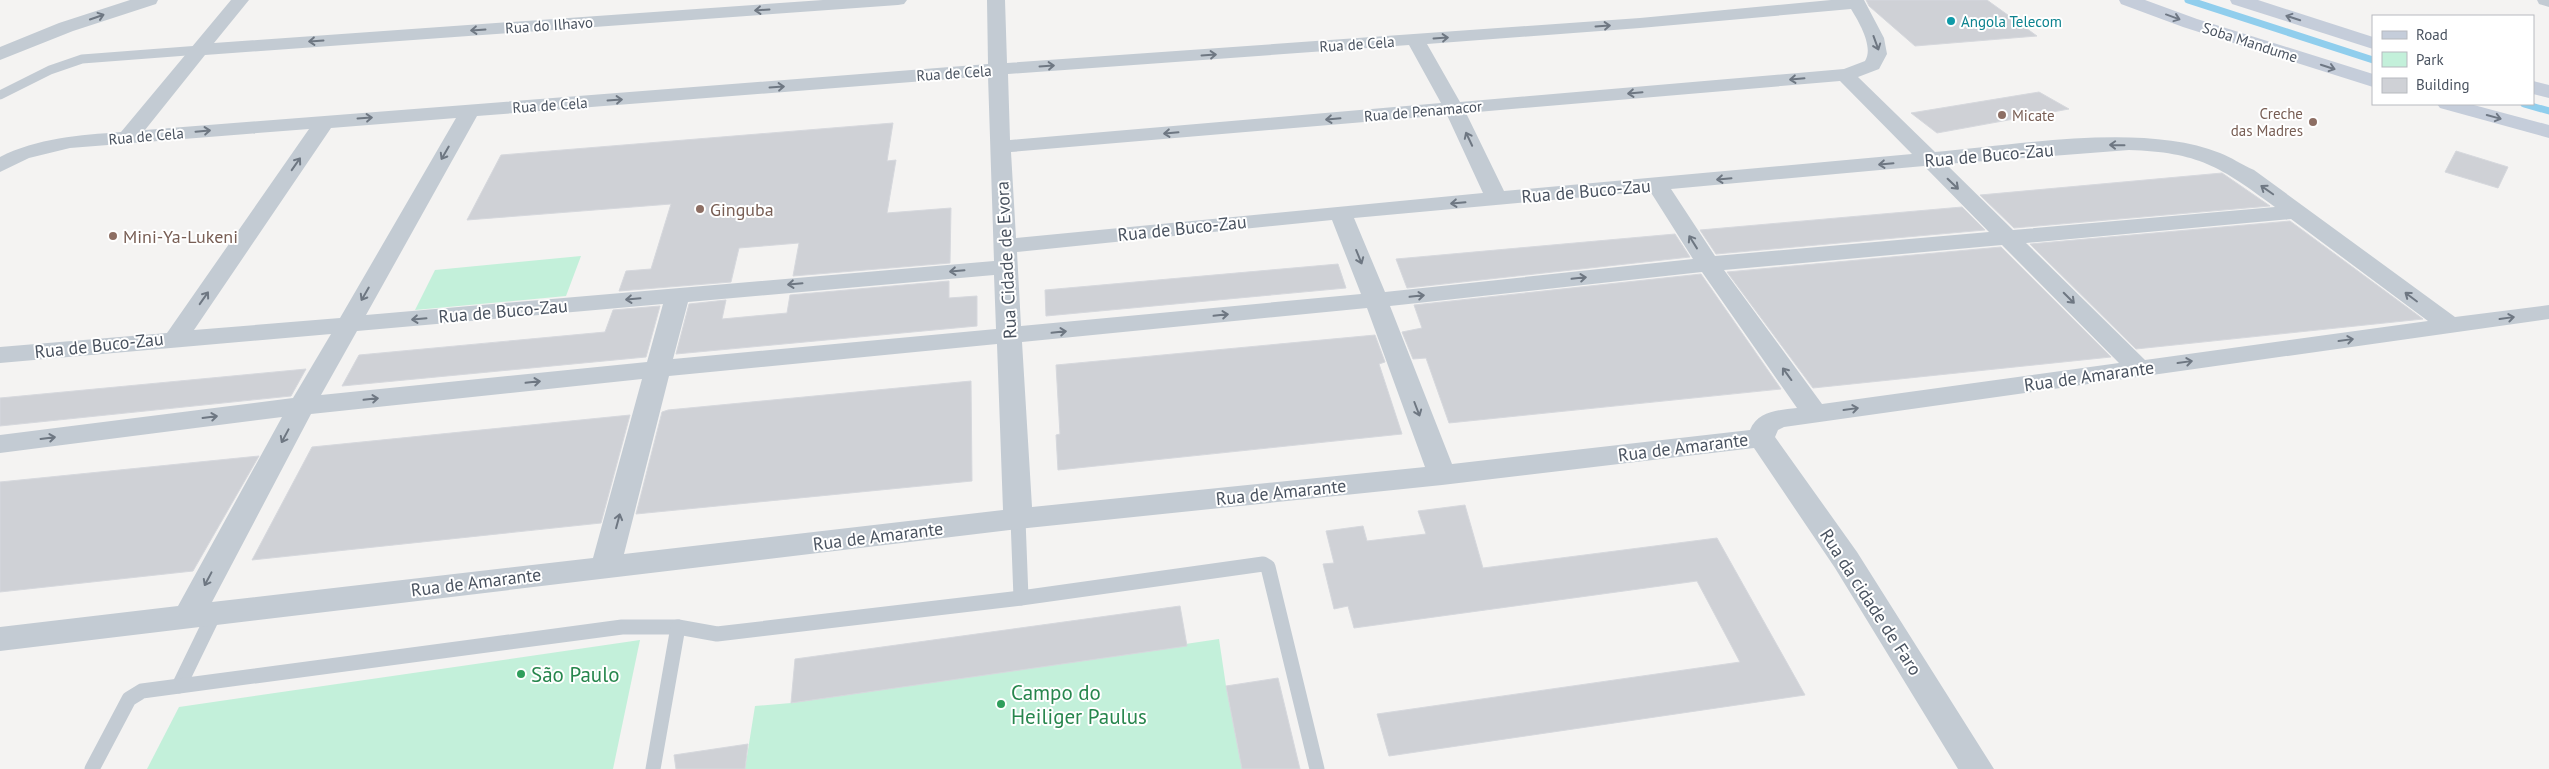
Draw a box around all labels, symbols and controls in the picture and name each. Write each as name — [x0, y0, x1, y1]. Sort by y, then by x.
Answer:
one-way arrow — [754, 5, 770, 14]
one-way arrow — [88, 12, 104, 21]
street label: Rua do Ilhavo — [504, 12, 594, 38]
place label: Angola Telecom — [1961, 12, 2062, 31]
one-way arrow — [2285, 12, 2301, 22]
one-way arrow — [2165, 13, 2181, 22]
marker: Angola Telecom — [1945, 15, 1957, 27]
legend — [2372, 15, 2534, 105]
street label: Soba Mandume — [2200, 18, 2300, 66]
one-way arrow — [1595, 22, 1611, 31]
one-way arrow — [470, 25, 486, 35]
text: Road — [2416, 25, 2448, 44]
street label: Rua de Cela — [1319, 32, 1395, 56]
one-way arrow — [1433, 33, 1449, 43]
one-way arrow — [1872, 35, 1881, 50]
one-way arrow — [308, 37, 324, 46]
one-way arrow — [1201, 50, 1217, 59]
text: Park — [2416, 50, 2444, 69]
street label: Rua de Cela — [916, 61, 992, 85]
one-way arrow — [1039, 61, 1055, 71]
one-way arrow — [2319, 63, 2335, 72]
one-way arrow — [1789, 75, 1805, 84]
text: Building — [2416, 75, 2470, 94]
one-way arrow — [768, 82, 784, 92]
one-way arrow — [1627, 88, 1643, 98]
street label: Rua de Cela — [512, 93, 588, 117]
one-way arrow — [606, 95, 622, 104]
street label: Rua de Penamacor — [1363, 96, 1483, 126]
place label: Creche das Madres — [2231, 104, 2303, 140]
place label: Micate — [2012, 106, 2055, 125]
marker: Micate — [1996, 109, 2008, 121]
one-way arrow — [2485, 113, 2501, 122]
one-way arrow — [357, 114, 373, 123]
one-way arrow — [1326, 114, 1342, 124]
marker: Creche das Madres — [2307, 116, 2319, 128]
street label: Rua de Cela — [108, 123, 184, 149]
one-way arrow — [195, 126, 211, 136]
one-way arrow — [1164, 128, 1180, 137]
one-way arrow — [1464, 132, 1473, 147]
street label: Rua de Buco-Zau — [1923, 138, 2055, 172]
one-way arrow — [2110, 140, 2126, 150]
one-way arrow — [440, 146, 450, 160]
one-way arrow — [291, 157, 301, 171]
one-way arrow — [1878, 159, 1894, 169]
street label: Rua de Buco-Zau — [1520, 174, 1652, 208]
one-way arrow — [1716, 174, 1732, 183]
one-way arrow — [1947, 178, 1960, 190]
street label: Rua Cidade de Evora — [990, 181, 1022, 339]
one-way arrow — [2260, 185, 2274, 195]
place label: Ginguba — [710, 198, 774, 221]
one-way arrow — [1450, 198, 1466, 207]
marker: Ginguba — [694, 203, 706, 215]
street label: Rua de Buco-Zau — [1116, 210, 1248, 246]
place label: Mini-Ya-Lukeni — [123, 225, 238, 248]
marker: Mini-Ya-Lukeni — [107, 230, 119, 242]
one-way arrow — [1688, 235, 1698, 249]
one-way arrow — [1355, 250, 1364, 265]
one-way arrow — [949, 266, 965, 275]
one-way arrow — [1570, 273, 1586, 283]
one-way arrow — [788, 280, 804, 289]
one-way arrow — [360, 287, 370, 302]
one-way arrow — [199, 291, 209, 305]
one-way arrow — [1409, 291, 1425, 301]
one-way arrow — [2063, 292, 2075, 305]
one-way arrow — [2404, 292, 2418, 302]
street label: Rua de Buco-Zau — [437, 294, 569, 328]
one-way arrow — [626, 294, 642, 303]
one-way arrow — [1212, 311, 1228, 320]
one-way arrow — [2499, 313, 2515, 323]
one-way arrow — [412, 314, 428, 324]
street label: Rua de Buco-Zau — [33, 327, 165, 363]
one-way arrow — [1051, 327, 1067, 336]
one-way arrow — [2338, 335, 2354, 345]
street label: Rua de Amarante — [2023, 355, 2155, 397]
one-way arrow — [2177, 357, 2193, 367]
one-way arrow — [1782, 368, 1792, 382]
one-way arrow — [524, 377, 540, 387]
one-way arrow — [363, 394, 379, 404]
one-way arrow — [1413, 401, 1422, 416]
one-way arrow — [1843, 404, 1859, 414]
one-way arrow — [201, 412, 217, 422]
one-way arrow — [280, 428, 290, 443]
street label: Rua de Amarante — [1617, 428, 1749, 466]
one-way arrow — [40, 433, 56, 443]
street label: Rua de Amarante — [1215, 474, 1347, 510]
one-way arrow — [613, 513, 623, 529]
street label: Rua de Amarante — [812, 517, 944, 555]
street label: Rua da cidade de Faro — [1815, 524, 1927, 680]
street label: Rua de Amarante — [410, 563, 542, 601]
one-way arrow — [203, 571, 212, 586]
place label: São Paulo — [531, 661, 620, 688]
marker: São Paulo — [515, 668, 527, 680]
place label: Campo do Heiliger Paulus — [1011, 679, 1147, 730]
marker: Campo do Heiliger Paulus — [995, 698, 1007, 710]

